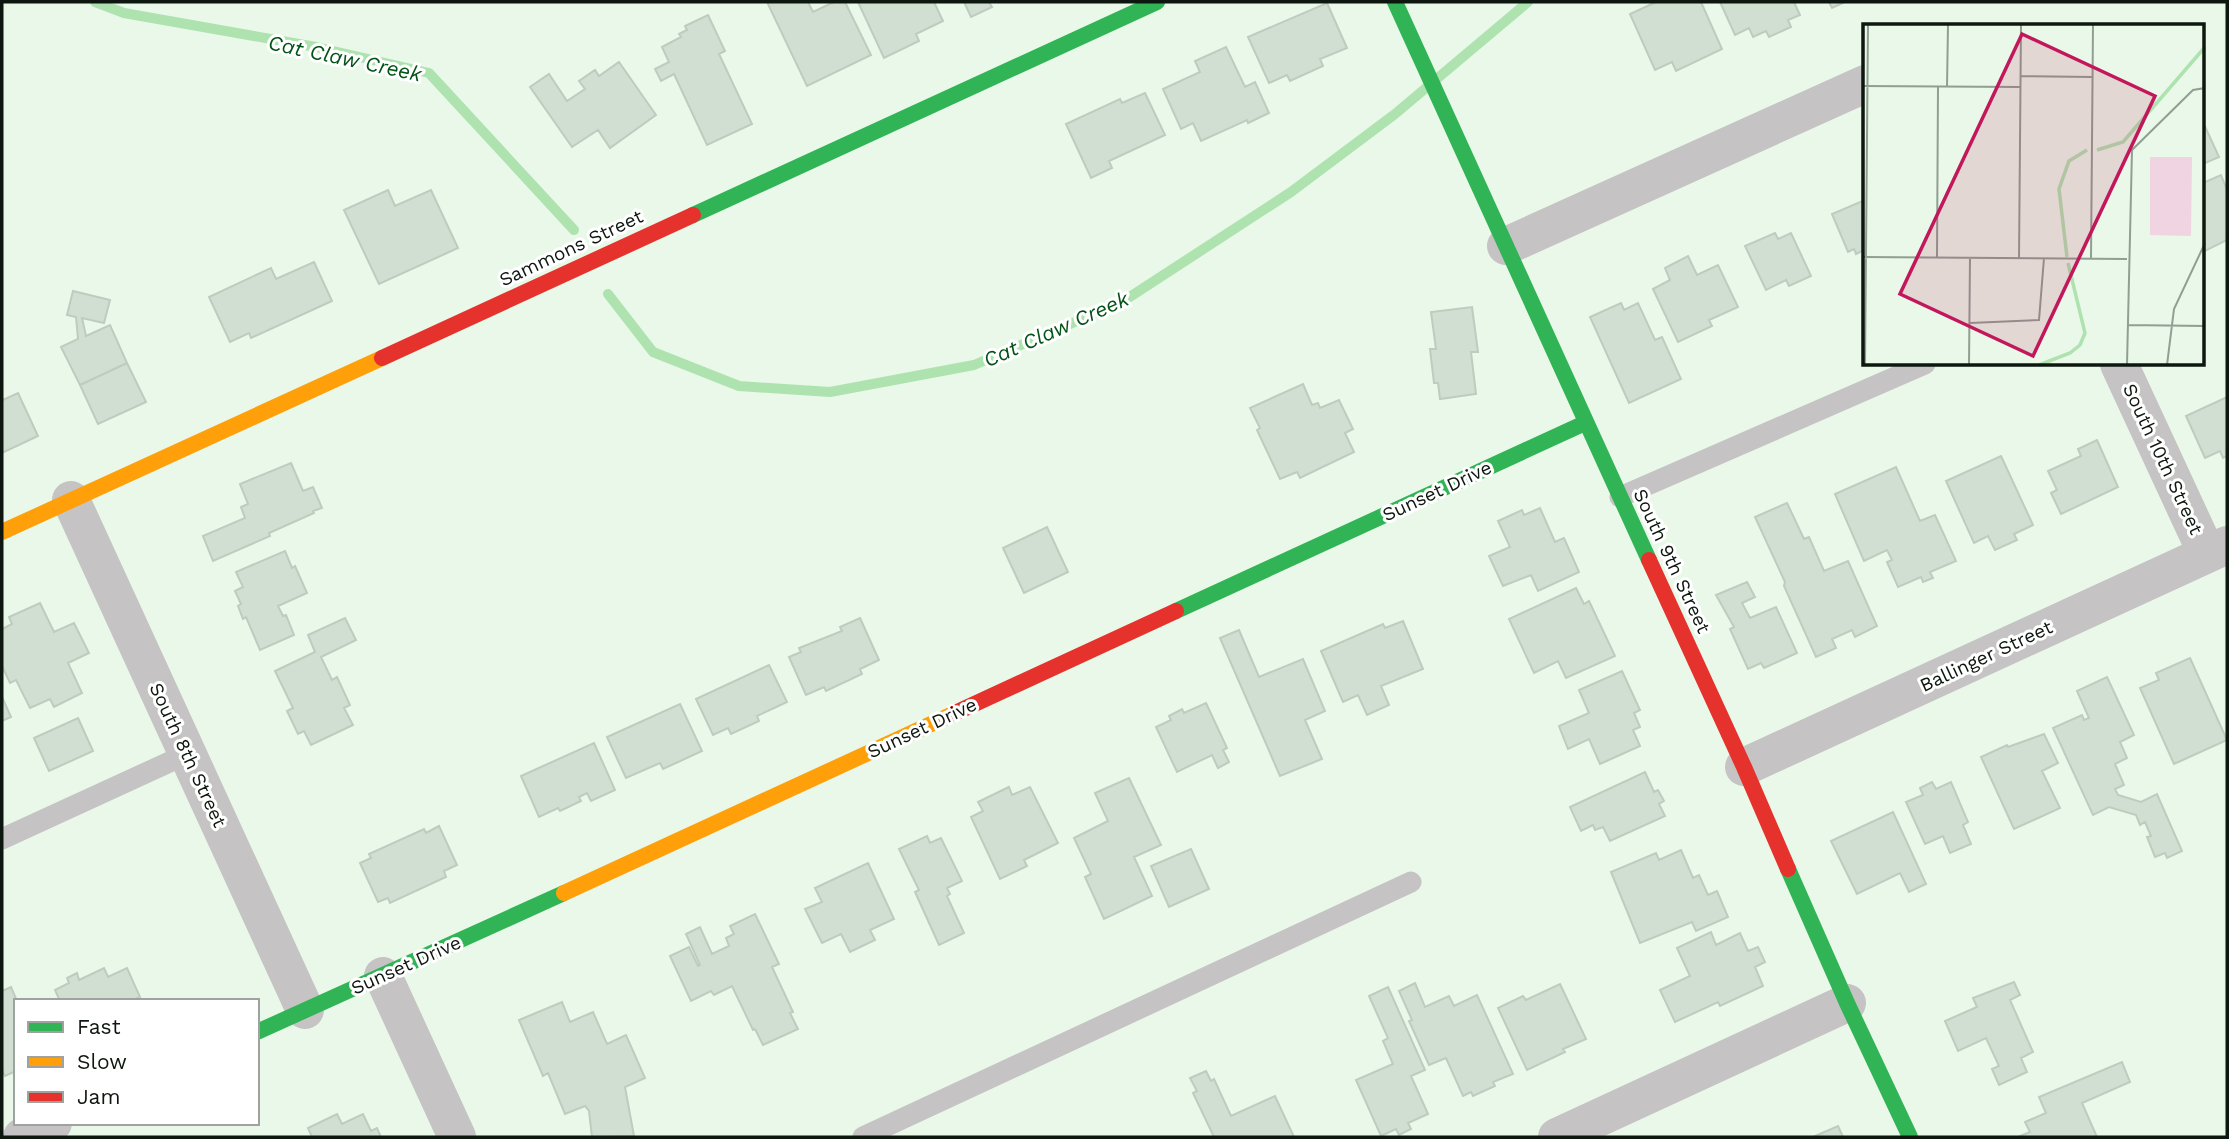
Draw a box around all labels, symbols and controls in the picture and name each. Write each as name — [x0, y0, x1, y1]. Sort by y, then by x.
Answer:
inset map — [1863, 24, 2204, 366]
water label: Cat Claw Creek — [266, 30, 425, 87]
street label: Sammons Street — [496, 205, 646, 291]
water label: Cat Claw Creek — [979, 286, 1133, 372]
street label: South 10th Street — [2118, 380, 2208, 538]
street label: Sunset Drive — [1379, 456, 1495, 526]
street label: South 9th Street — [1628, 485, 1716, 637]
street label: Ballinger Street — [1916, 615, 2056, 697]
street label: South 8th Street — [144, 679, 232, 831]
street label: Sunset Drive — [864, 693, 980, 763]
street label: Sunset Drive — [347, 931, 465, 999]
legend — [14, 999, 259, 1125]
text: Fast — [77, 1014, 121, 1039]
text: Slow — [77, 1049, 127, 1074]
text: Jam — [77, 1084, 120, 1109]

